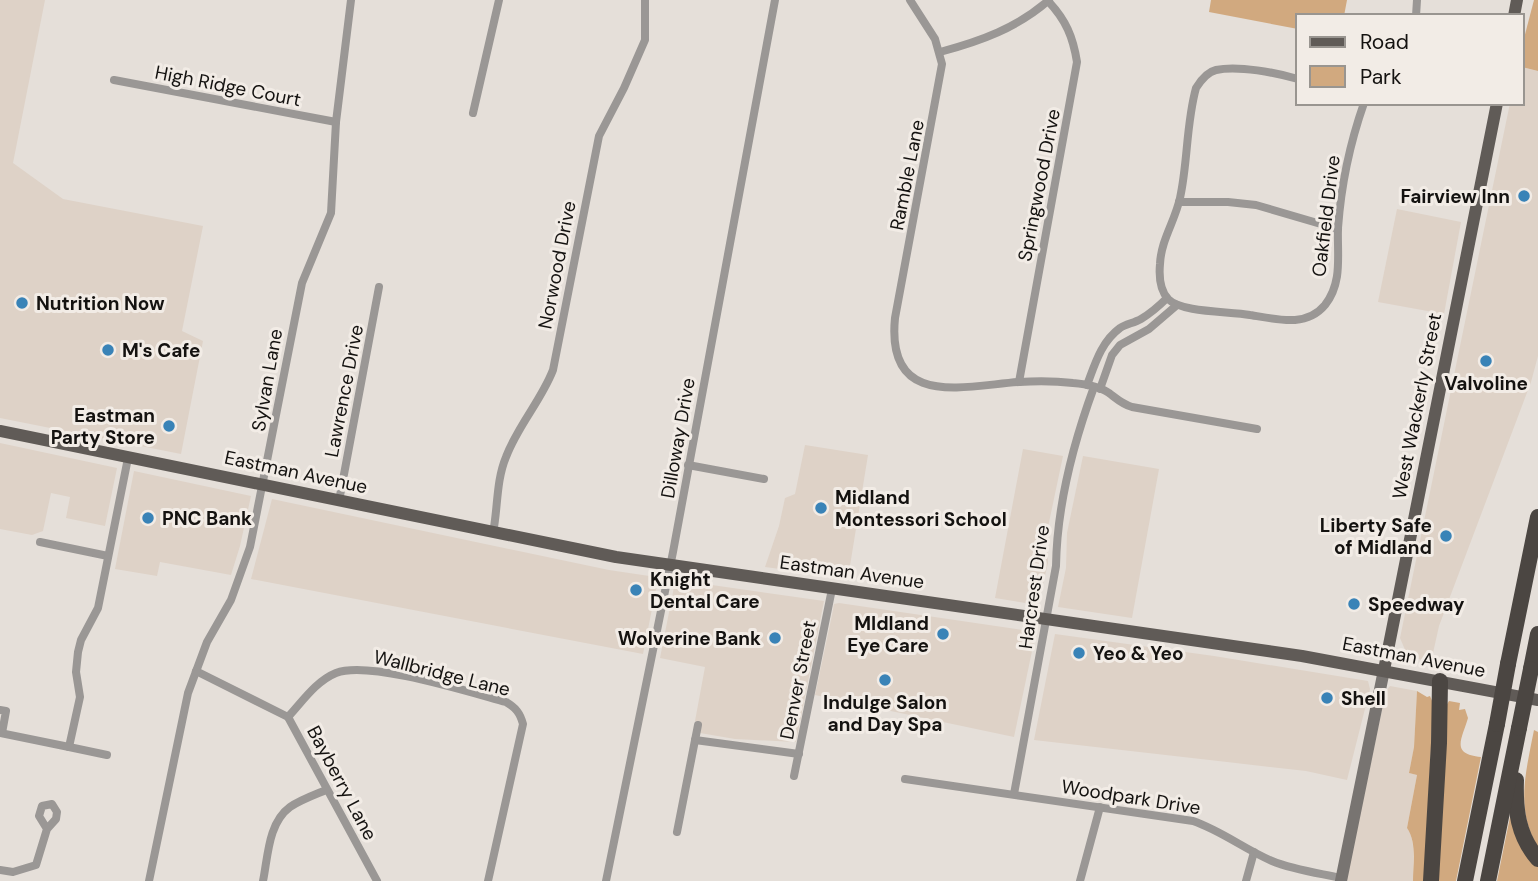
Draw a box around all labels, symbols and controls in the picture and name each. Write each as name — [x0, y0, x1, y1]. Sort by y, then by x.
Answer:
legend — [1296, 14, 1524, 105]
text: Road — [1360, 28, 1409, 56]
street label: High Ridge Court — [153, 60, 303, 112]
text: Park — [1360, 63, 1402, 91]
street label: Springwood Drive — [1012, 107, 1066, 263]
street label: Ramble Lane — [884, 117, 930, 233]
street label: Oakfield Drive — [1306, 154, 1346, 278]
place label: Fairview Inn — [1400, 184, 1510, 209]
marker: Fairview Inn — [1516, 188, 1532, 204]
street label: Norwood Drive — [532, 199, 582, 331]
place label: Nutrition Now — [36, 291, 165, 316]
marker: Nutrition Now — [14, 295, 30, 311]
street label: West Wackerly Street — [1387, 311, 1447, 501]
street label: Lawrence Drive — [319, 322, 369, 460]
street label: Sylvan Lane — [246, 327, 288, 433]
place label: M's Cafe — [122, 338, 200, 363]
marker: M's Cafe — [100, 342, 116, 358]
marker: Valvoline — [1478, 353, 1494, 369]
place label: Valvoline — [1444, 371, 1528, 396]
street label: Dilloway Drive — [655, 376, 701, 500]
place label: Eastman Party Store — [51, 403, 155, 450]
marker: Eastman Party Store — [161, 418, 177, 434]
street label: Eastman Avenue — [222, 445, 370, 499]
place label: Midland Montessori School — [835, 485, 1007, 532]
marker: Midland Montessori School — [813, 500, 829, 516]
place label: PNC Bank — [162, 506, 252, 531]
marker: PNC Bank — [140, 510, 156, 526]
place label: Liberty Safe of Midland — [1320, 513, 1432, 560]
street label: Harcrest Drive — [1013, 523, 1055, 651]
marker: Liberty Safe of Midland — [1438, 528, 1454, 544]
street label: Eastman Avenue — [778, 550, 926, 594]
place label: Knight Dental Care — [650, 567, 760, 614]
marker: Knight Dental Care — [628, 582, 644, 598]
place label: Speedway — [1368, 592, 1465, 617]
marker: Speedway — [1346, 596, 1362, 612]
place label: MIdland Eye Care — [847, 611, 929, 658]
street label: Denver Street — [774, 618, 822, 742]
place label: Wolverine Bank — [618, 626, 761, 651]
marker: MIdland Eye Care — [935, 626, 951, 642]
marker: Wolverine Bank — [767, 630, 783, 646]
street label: Eastman Avenue — [1340, 631, 1488, 683]
place label: Yeo & Yeo — [1093, 641, 1184, 666]
street label: Wallbridge Lane — [371, 644, 513, 702]
marker: Yeo & Yeo — [1071, 645, 1087, 661]
marker: Indulge Salon and Day Spa — [877, 672, 893, 688]
place label: Shell — [1341, 686, 1386, 711]
place label: Indulge Salon and Day Spa — [823, 690, 947, 737]
marker: Shell — [1319, 690, 1335, 706]
street label: Bayberry Lane — [301, 721, 383, 845]
street label: Woodpark Drive — [1060, 774, 1202, 820]

